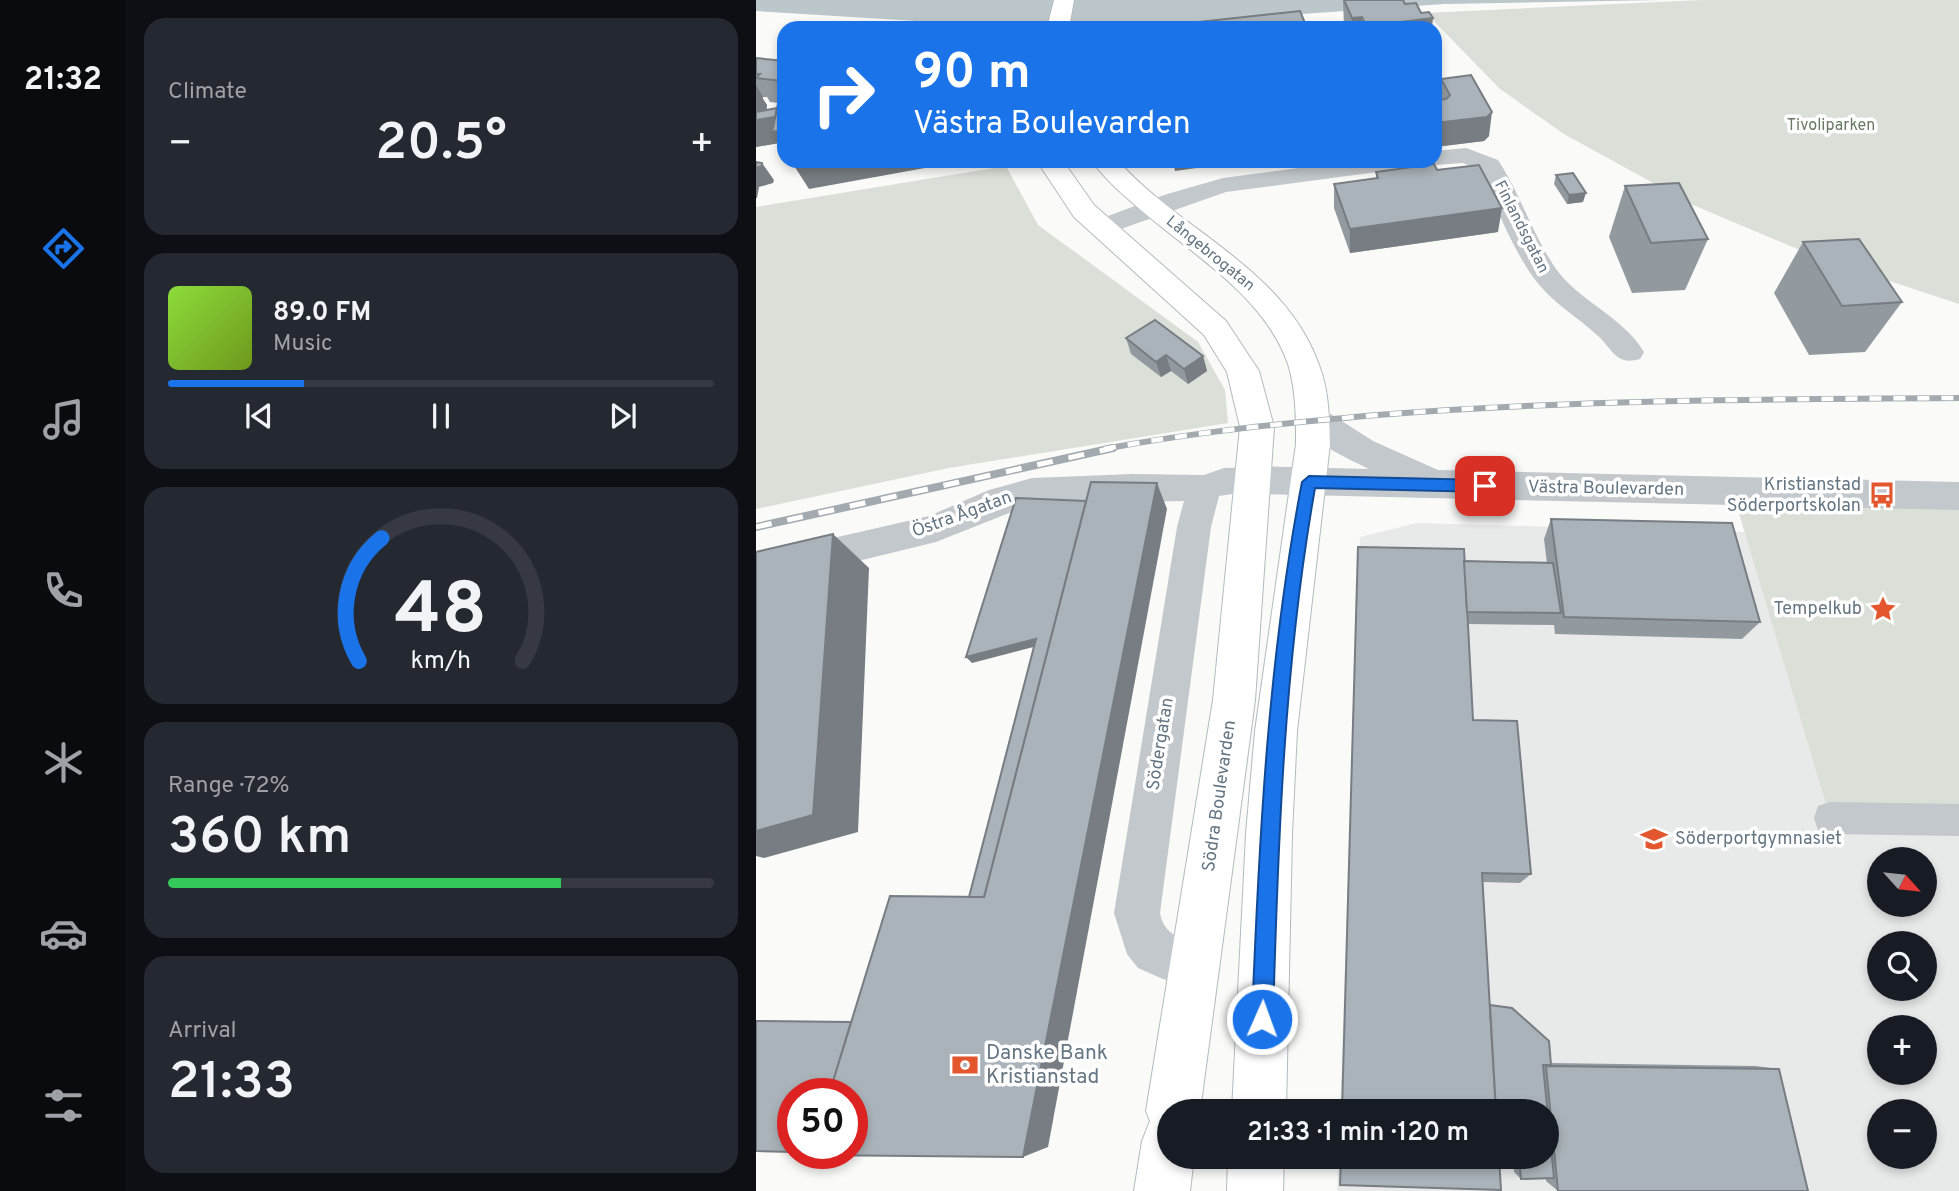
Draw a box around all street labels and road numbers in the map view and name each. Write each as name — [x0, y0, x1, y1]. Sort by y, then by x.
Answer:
street label: Finlandsgatan — [1489, 177, 1553, 277]
street label: Långebrogatan — [1161, 212, 1259, 296]
street label: Västra Boulevarden — [1528, 476, 1684, 502]
street label: Östra Ågatan — [908, 484, 1015, 544]
street label: Södergatan — [1142, 696, 1180, 792]
street label: Södra Boulevarden — [1198, 719, 1242, 873]

